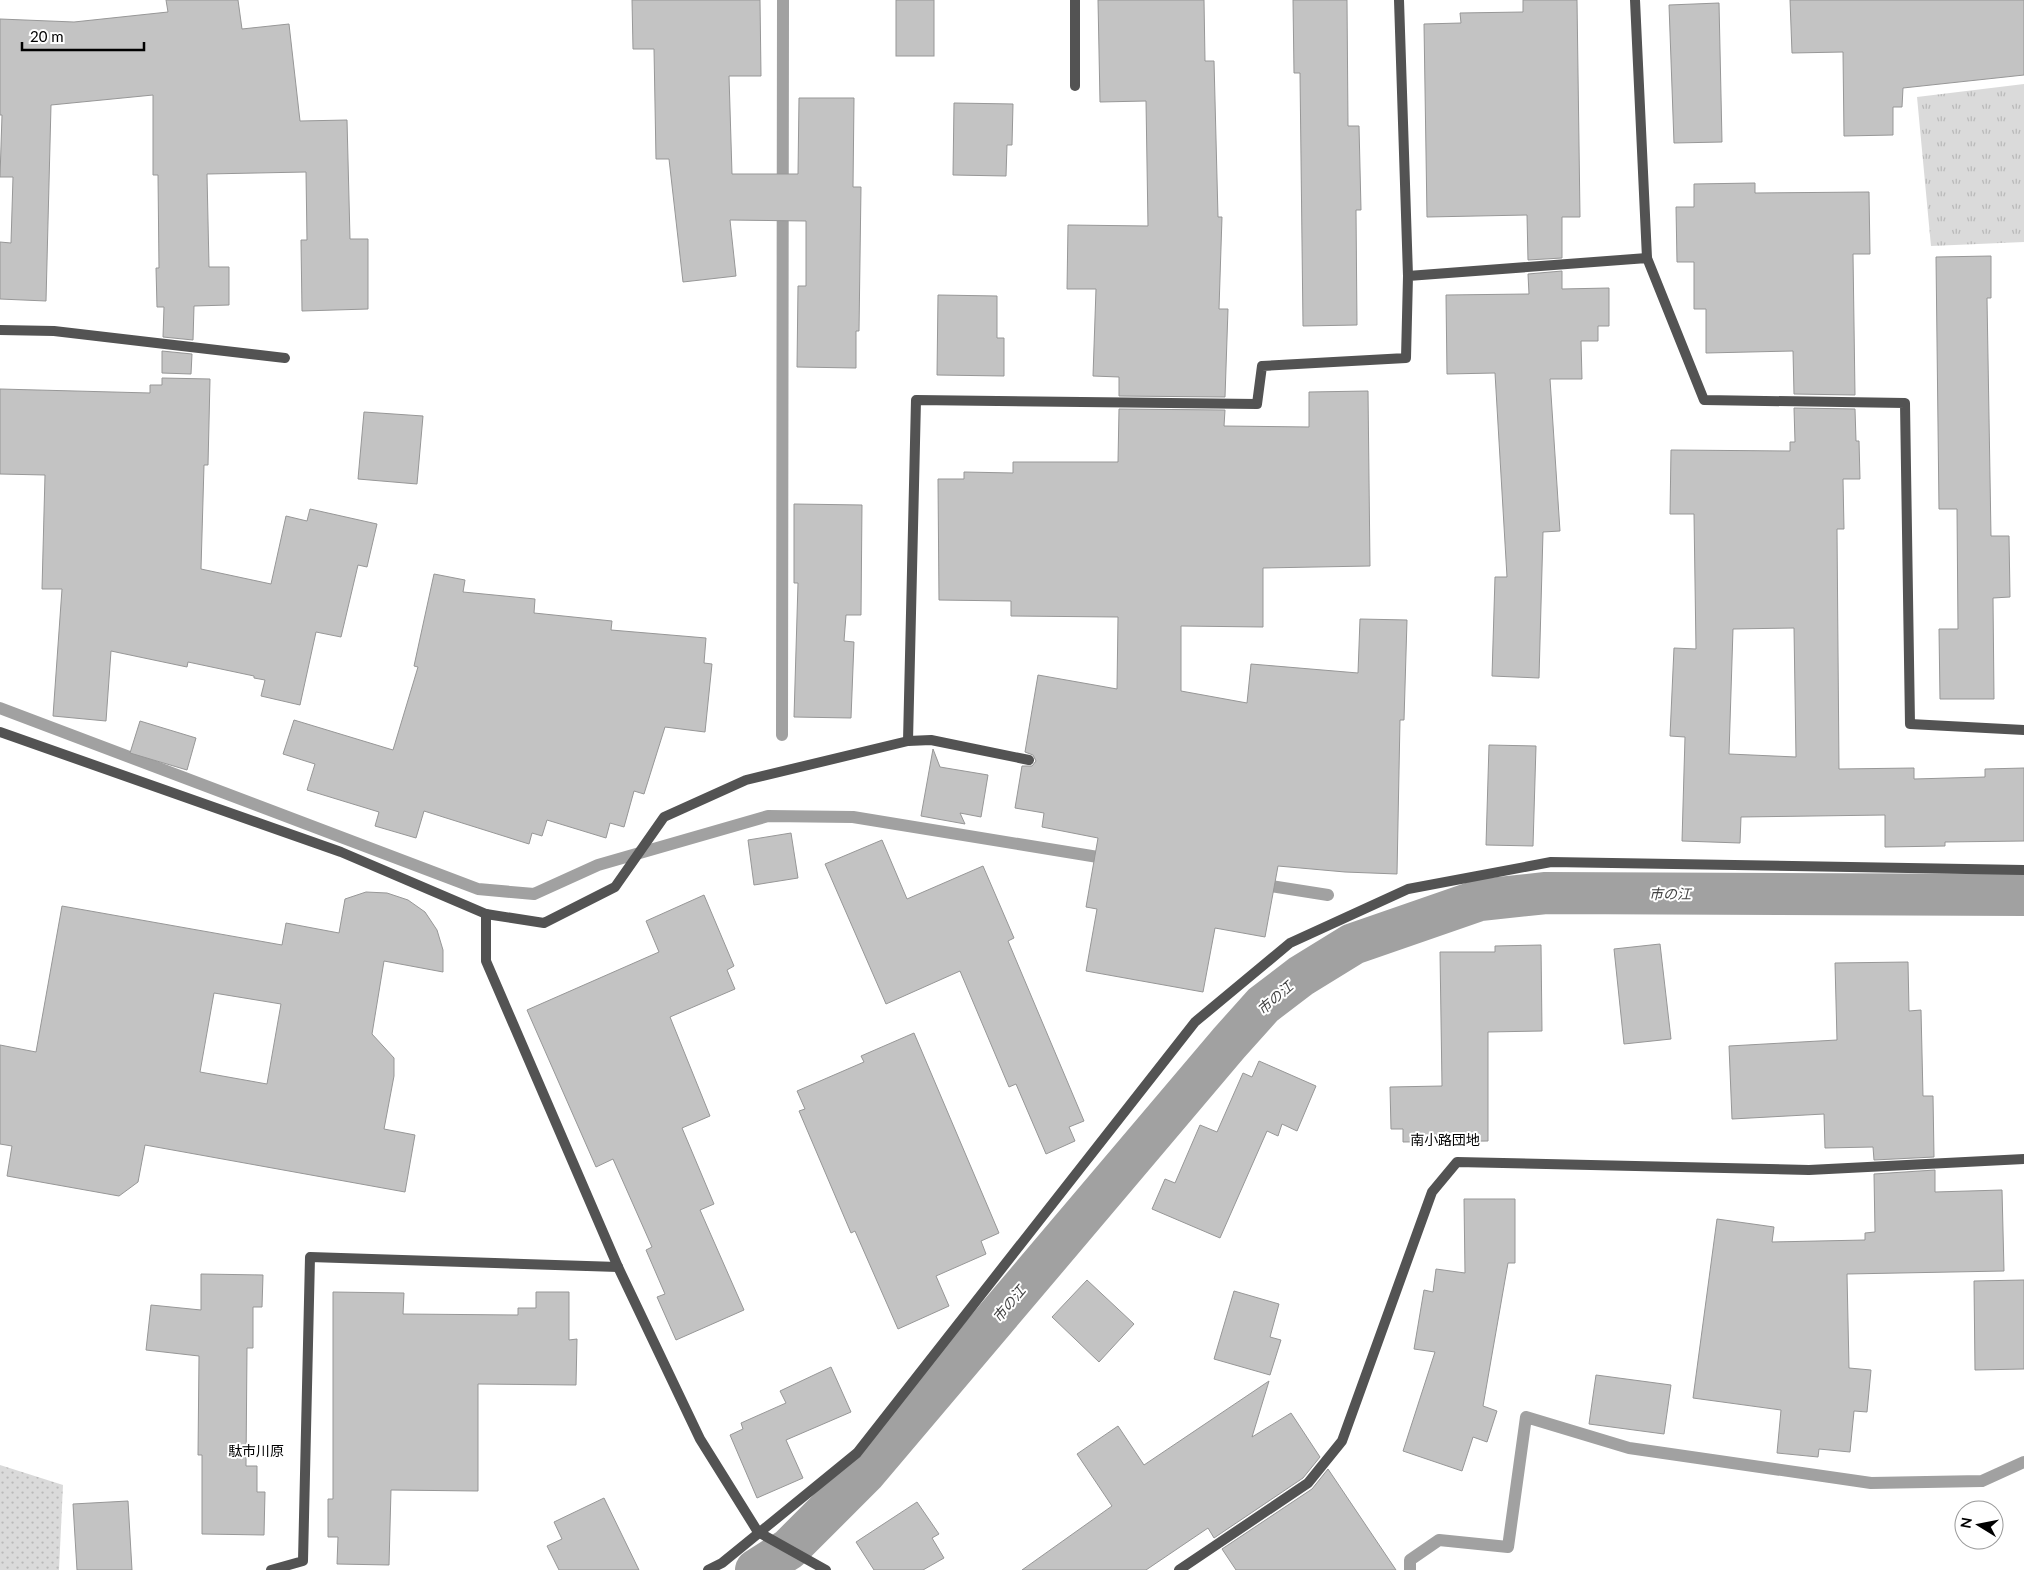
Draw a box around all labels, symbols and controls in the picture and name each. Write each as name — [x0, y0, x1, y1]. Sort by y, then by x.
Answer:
scale bar — [22, 20, 145, 52]
text: 20 m — [30, 27, 64, 45]
water label: 市の江 — [1649, 885, 1693, 902]
water label: 市の江 — [1253, 976, 1298, 1018]
district label: 南小路団地 — [1410, 1131, 1480, 1148]
water label: 市の江 — [989, 1281, 1030, 1325]
district label: 駄市川原 — [228, 1442, 284, 1459]
north arrow — [1954, 1500, 2004, 1550]
text: N — [1956, 1516, 1975, 1529]

